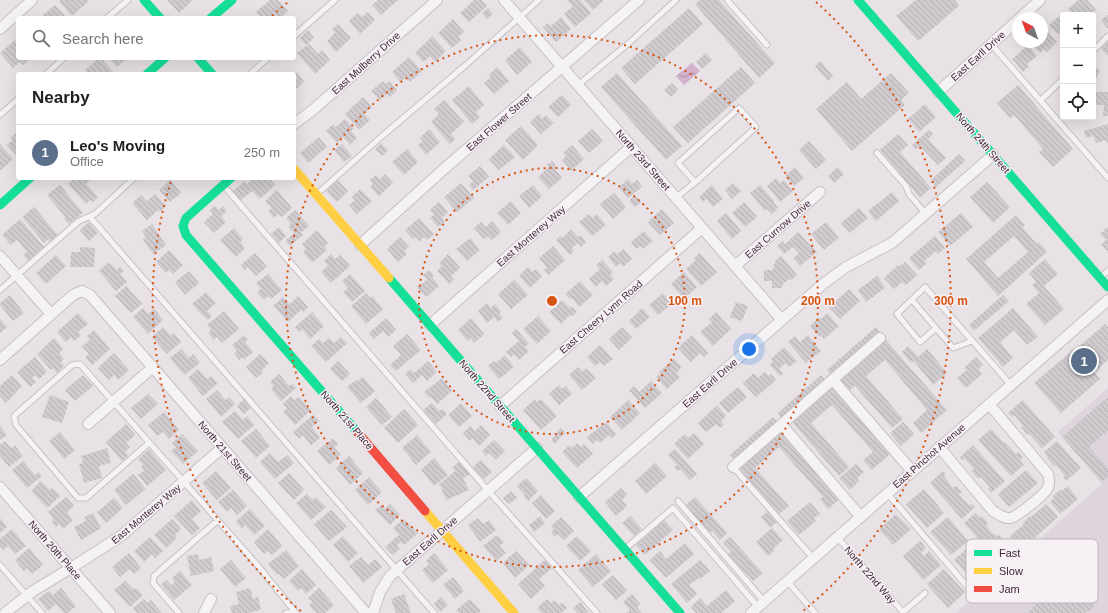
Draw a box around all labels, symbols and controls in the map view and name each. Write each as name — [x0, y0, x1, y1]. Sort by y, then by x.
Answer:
north arrow — [1012, 12, 1048, 48]
map controls — [1060, 12, 1096, 120]
button: + — [1060, 12, 1096, 48]
search box — [16, 16, 296, 60]
icon: search — [30, 27, 52, 49]
street label: East Mulberry Drive — [330, 29, 403, 96]
street label: East Earll Drive — [949, 29, 1008, 83]
text: Search here — [62, 30, 144, 47]
button: − — [1060, 48, 1096, 84]
button: locate — [1060, 84, 1096, 120]
text: Nearby — [32, 88, 90, 107]
street label: East Flower Street — [464, 91, 534, 153]
street label: North 24th Street — [954, 111, 1012, 176]
street label: North 23rd Street — [614, 127, 672, 193]
text: Leo's Moving — [70, 137, 165, 154]
text: 1 — [41, 145, 49, 160]
text: 250 m — [244, 145, 280, 160]
text: Office — [70, 154, 104, 169]
street label: East Curnow Drive — [743, 197, 813, 260]
street label: East Monterey Way — [495, 203, 567, 269]
street label: East Cheery Lynn Road — [557, 278, 645, 356]
centre of rings — [545, 294, 559, 308]
text: 100 m — [668, 294, 702, 308]
text: 200 m — [801, 294, 835, 308]
text: 300 m — [934, 294, 968, 308]
your location — [739, 339, 759, 359]
pin: 1 — [1071, 346, 1097, 376]
street label: East Earll Drive — [680, 356, 740, 410]
street label: North 22nd Street — [457, 358, 517, 425]
street label: North 21st Place — [319, 388, 376, 452]
street label: North 21st Street — [196, 419, 254, 483]
street label: East Pinchot Avenue — [891, 421, 968, 490]
street label: East Monterey Way — [109, 482, 183, 546]
street label: East Earll Drive — [400, 514, 460, 568]
street label: North 20th Place — [26, 518, 84, 582]
legend — [966, 539, 1098, 603]
street label: North 22nd Way — [842, 544, 898, 606]
text: Fast — [999, 547, 1020, 559]
text: Slow — [999, 565, 1023, 577]
text: Jam — [999, 583, 1020, 595]

